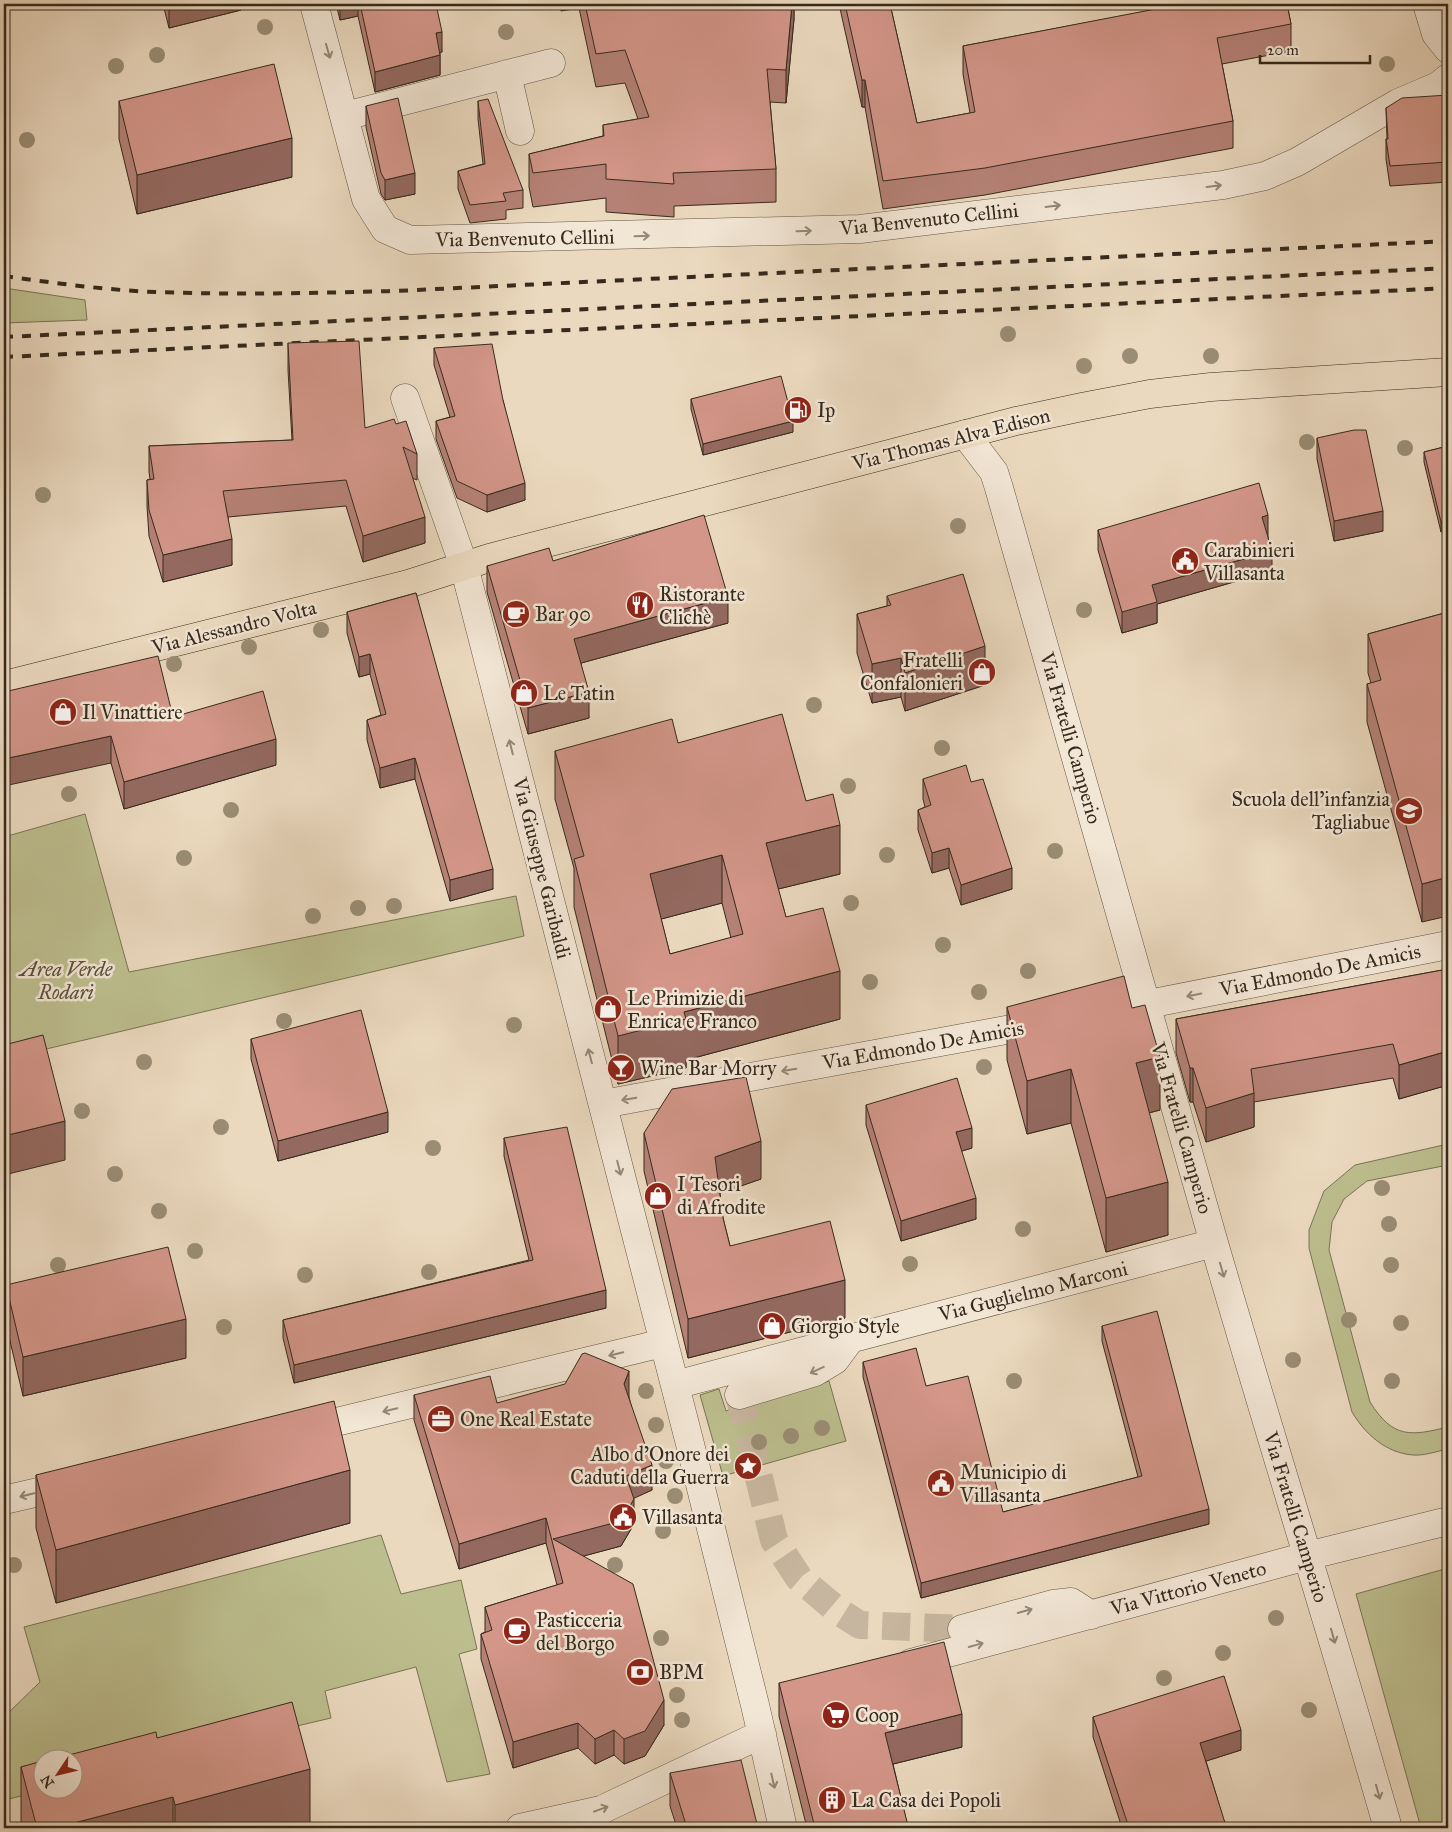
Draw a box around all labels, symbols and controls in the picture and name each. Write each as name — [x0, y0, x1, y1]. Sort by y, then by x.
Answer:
scale bar — [1260, 32, 1370, 64]
text: 20 m — [1267, 41, 1299, 59]
one-way arrow — [323, 42, 333, 58]
one-way arrow — [1206, 181, 1222, 191]
street label: Via Benvenuto Cellini — [837, 198, 1020, 240]
one-way arrow — [1044, 201, 1060, 211]
street label: Via Benvenuto Cellini — [434, 224, 615, 252]
one-way arrow — [796, 226, 812, 236]
one-way arrow — [634, 231, 650, 240]
fuel station icon: Ip — [783, 395, 813, 425]
place label: Ip — [817, 398, 835, 422]
street label: Via Thomas Alva Edison — [849, 403, 1053, 475]
place label: Carabinieri Villasanta — [1203, 538, 1295, 585]
public building icon: Carabinieri Villasanta — [1170, 546, 1200, 576]
place label: Ristorante Clichè — [659, 582, 745, 629]
restaurant icon: Ristorante Clichè — [625, 590, 655, 620]
street label: Via Alessandro Volta — [148, 595, 319, 659]
cafe icon: Bar 90 — [501, 599, 531, 629]
place label: Bar 90 — [535, 602, 591, 626]
place label: Fratelli Confalonieri — [860, 648, 964, 695]
street label: Via Fratelli Camperio — [1035, 649, 1107, 826]
shop icon: Fratelli Confalonieri — [967, 657, 997, 687]
shop icon: Le Tatin — [509, 678, 539, 708]
place label: Le Tatin — [543, 681, 615, 705]
shop icon: Il Vinattiere — [48, 697, 78, 727]
place label: Il Vinattiere — [82, 700, 183, 724]
one-way arrow — [505, 739, 515, 755]
street label: Via Giuseppe Garibaldi — [508, 774, 576, 962]
place label: Scuola dell'infanzia Tagliabue — [1231, 787, 1391, 835]
school or university icon: Scuola dell'infanzia Tagliabue — [1394, 796, 1424, 826]
street label: Via Edmondo De Amicis — [1216, 939, 1423, 1001]
park label: Area Verde Rodari — [18, 957, 113, 1004]
place label: Le Primizie di Enrica e Franco — [627, 986, 757, 1033]
one-way arrow — [1187, 990, 1203, 1000]
shop icon: Le Primizie di Enrica e Franco — [593, 994, 623, 1024]
street label: Via Edmondo De Amicis — [819, 1015, 1026, 1075]
street label: Via Fratelli Camperio — [1146, 1039, 1218, 1216]
one-way arrow — [585, 1049, 595, 1065]
bar icon: Wine Bar Morry — [606, 1053, 636, 1083]
place label: Wine Bar Morry — [640, 1056, 777, 1080]
one-way arrow — [781, 1065, 797, 1075]
one-way arrow — [622, 1095, 638, 1104]
one-way arrow — [615, 1159, 624, 1175]
place label: I Tesori di Afrodite — [677, 1172, 766, 1219]
shop icon: I Tesori di Afrodite — [643, 1181, 673, 1211]
street label: Via Guglielmo Marconi — [935, 1256, 1131, 1327]
one-way arrow — [1218, 1262, 1228, 1278]
shop icon: Giorgio Style — [757, 1311, 787, 1341]
place label: Giorgio Style — [791, 1314, 900, 1339]
one-way arrow — [608, 1350, 624, 1359]
one-way arrow — [810, 1365, 825, 1375]
office icon: One Real Estate — [426, 1404, 456, 1434]
one-way arrow — [382, 1406, 398, 1415]
place label: One Real Estate — [460, 1407, 592, 1431]
street label: Via Fratelli Camperio — [1258, 1428, 1333, 1605]
place label: Albo d'Onore dei Caduti della Guerra — [570, 1442, 730, 1489]
place icon: Albo d'Onore dei Caduti della Guerra — [733, 1451, 763, 1481]
place label: Municipio di Villasanta — [959, 1460, 1067, 1507]
public building icon: Municipio di Villasanta — [926, 1468, 956, 1498]
one-way arrow — [20, 1491, 36, 1500]
public building icon: Villasanta — [608, 1502, 638, 1532]
place label: Villasanta — [641, 1505, 723, 1529]
street label: Via Vittorio Veneto — [1106, 1556, 1269, 1621]
one-way arrow — [1017, 1606, 1033, 1616]
place label: Pasticceria del Borgo — [536, 1608, 623, 1656]
cafe icon: Pasticceria del Borgo — [502, 1616, 532, 1646]
one-way arrow — [1328, 1627, 1338, 1643]
one-way arrow — [967, 1640, 983, 1650]
bank icon: BPM — [625, 1657, 655, 1687]
place label: BPM — [659, 1660, 704, 1684]
supermarket icon: Coop — [821, 1700, 851, 1730]
place label: Coop — [855, 1703, 899, 1727]
north arrow — [32, 1750, 82, 1800]
text: N — [37, 1771, 58, 1791]
one-way arrow — [769, 1773, 778, 1789]
one-way arrow — [1373, 1783, 1383, 1799]
building icon: La Casa dei Popoli — [817, 1785, 847, 1815]
place label: La Casa dei Popoli — [851, 1788, 1002, 1812]
one-way arrow — [593, 1804, 609, 1813]

